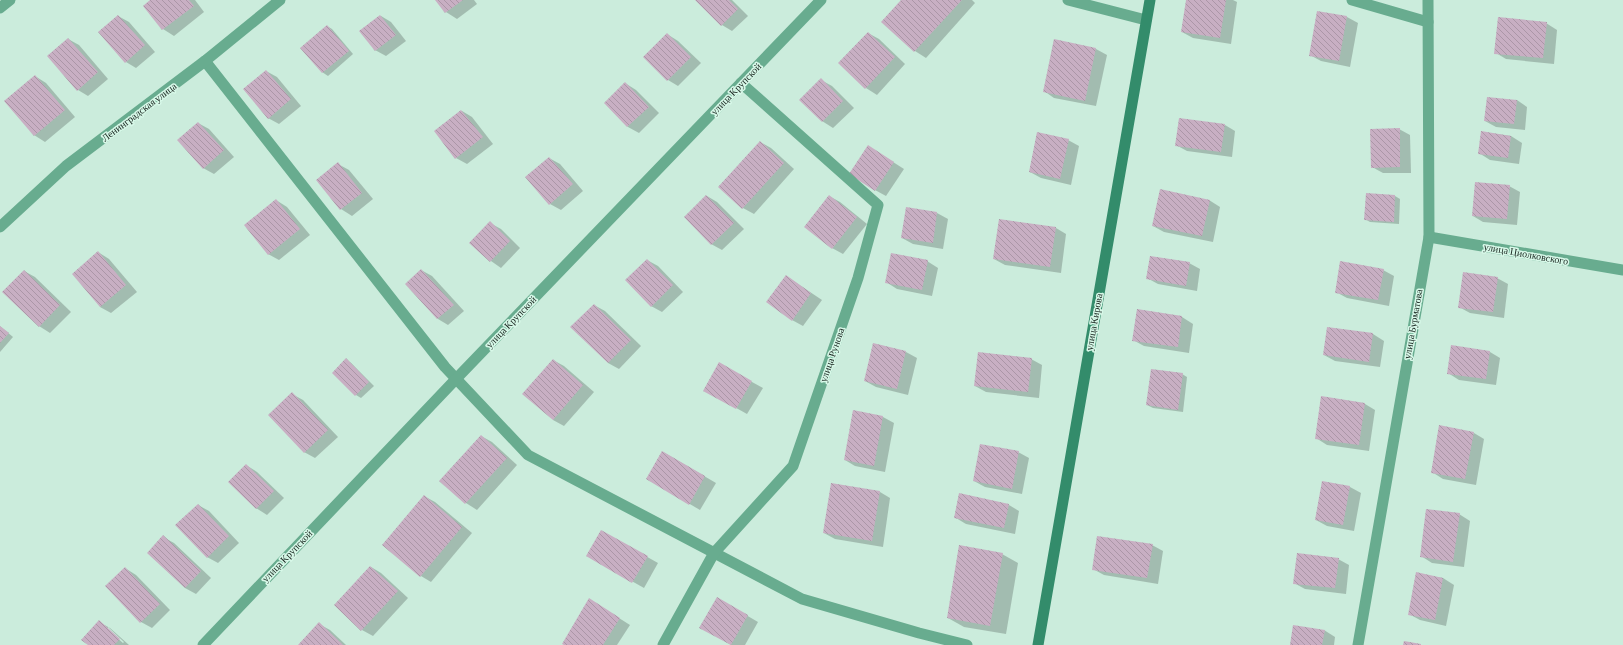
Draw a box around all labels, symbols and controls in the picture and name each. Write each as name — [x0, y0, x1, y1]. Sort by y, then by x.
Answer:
street label: улица Крупской — [709, 60, 764, 117]
street label: Ленинградская улица — [100, 80, 179, 144]
street label: улица Циолковского — [1483, 241, 1569, 267]
street label: улица Бурматова — [1401, 288, 1425, 360]
street label: улица Кирова — [1084, 292, 1105, 351]
street label: улица Крупской — [484, 293, 539, 350]
street label: улица Рунова — [818, 326, 847, 384]
street label: улица Крупской — [260, 527, 315, 584]

